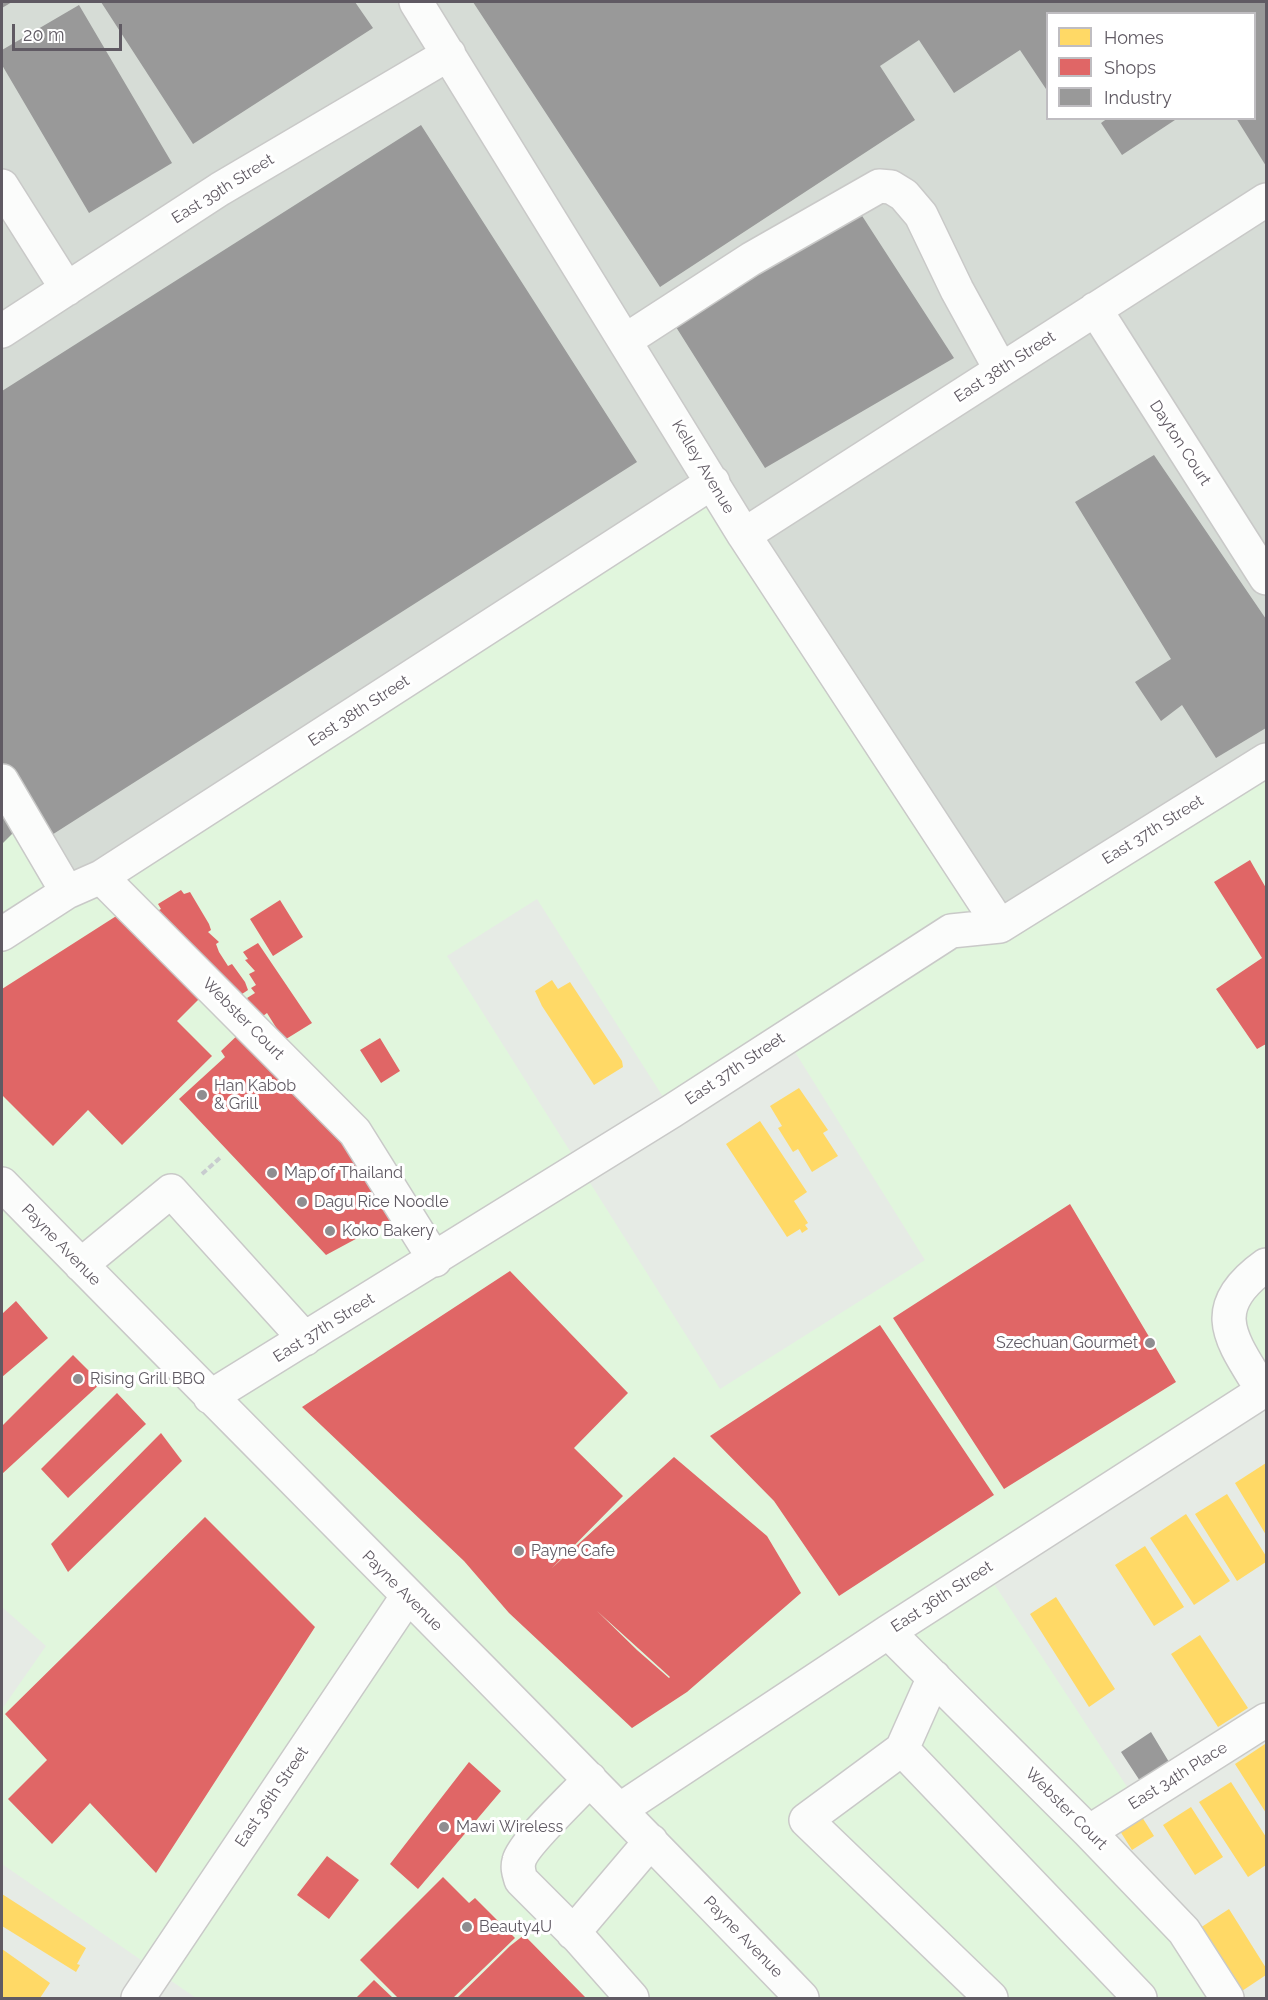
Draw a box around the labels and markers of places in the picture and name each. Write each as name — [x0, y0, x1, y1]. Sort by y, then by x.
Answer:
place label: Han Kabob & Grill — [214, 1076, 296, 1114]
marker: Han Kabob & Grill — [195, 1088, 209, 1102]
place label: Map of Thailand — [284, 1163, 403, 1183]
marker: Map of Thailand — [265, 1166, 279, 1180]
place label: Dagu Rice Noodle — [314, 1192, 449, 1212]
marker: Dagu Rice Noodle — [295, 1195, 309, 1209]
place label: Koko Bakery — [342, 1221, 434, 1241]
marker: Koko Bakery — [323, 1224, 337, 1238]
place label: Szechuan Gourmet — [996, 1333, 1138, 1353]
marker: Szechuan Gourmet — [1143, 1336, 1157, 1350]
place label: Rising Grill BBQ — [90, 1369, 205, 1389]
marker: Rising Grill BBQ — [71, 1372, 85, 1386]
place label: Payne Cafe — [531, 1541, 615, 1561]
marker: Payne Cafe — [512, 1544, 526, 1558]
place label: Mawi Wireless — [456, 1817, 563, 1837]
marker: Mawi Wireless — [437, 1820, 451, 1834]
place label: Beauty4U — [479, 1917, 552, 1937]
marker: Beauty4U — [460, 1920, 474, 1934]

